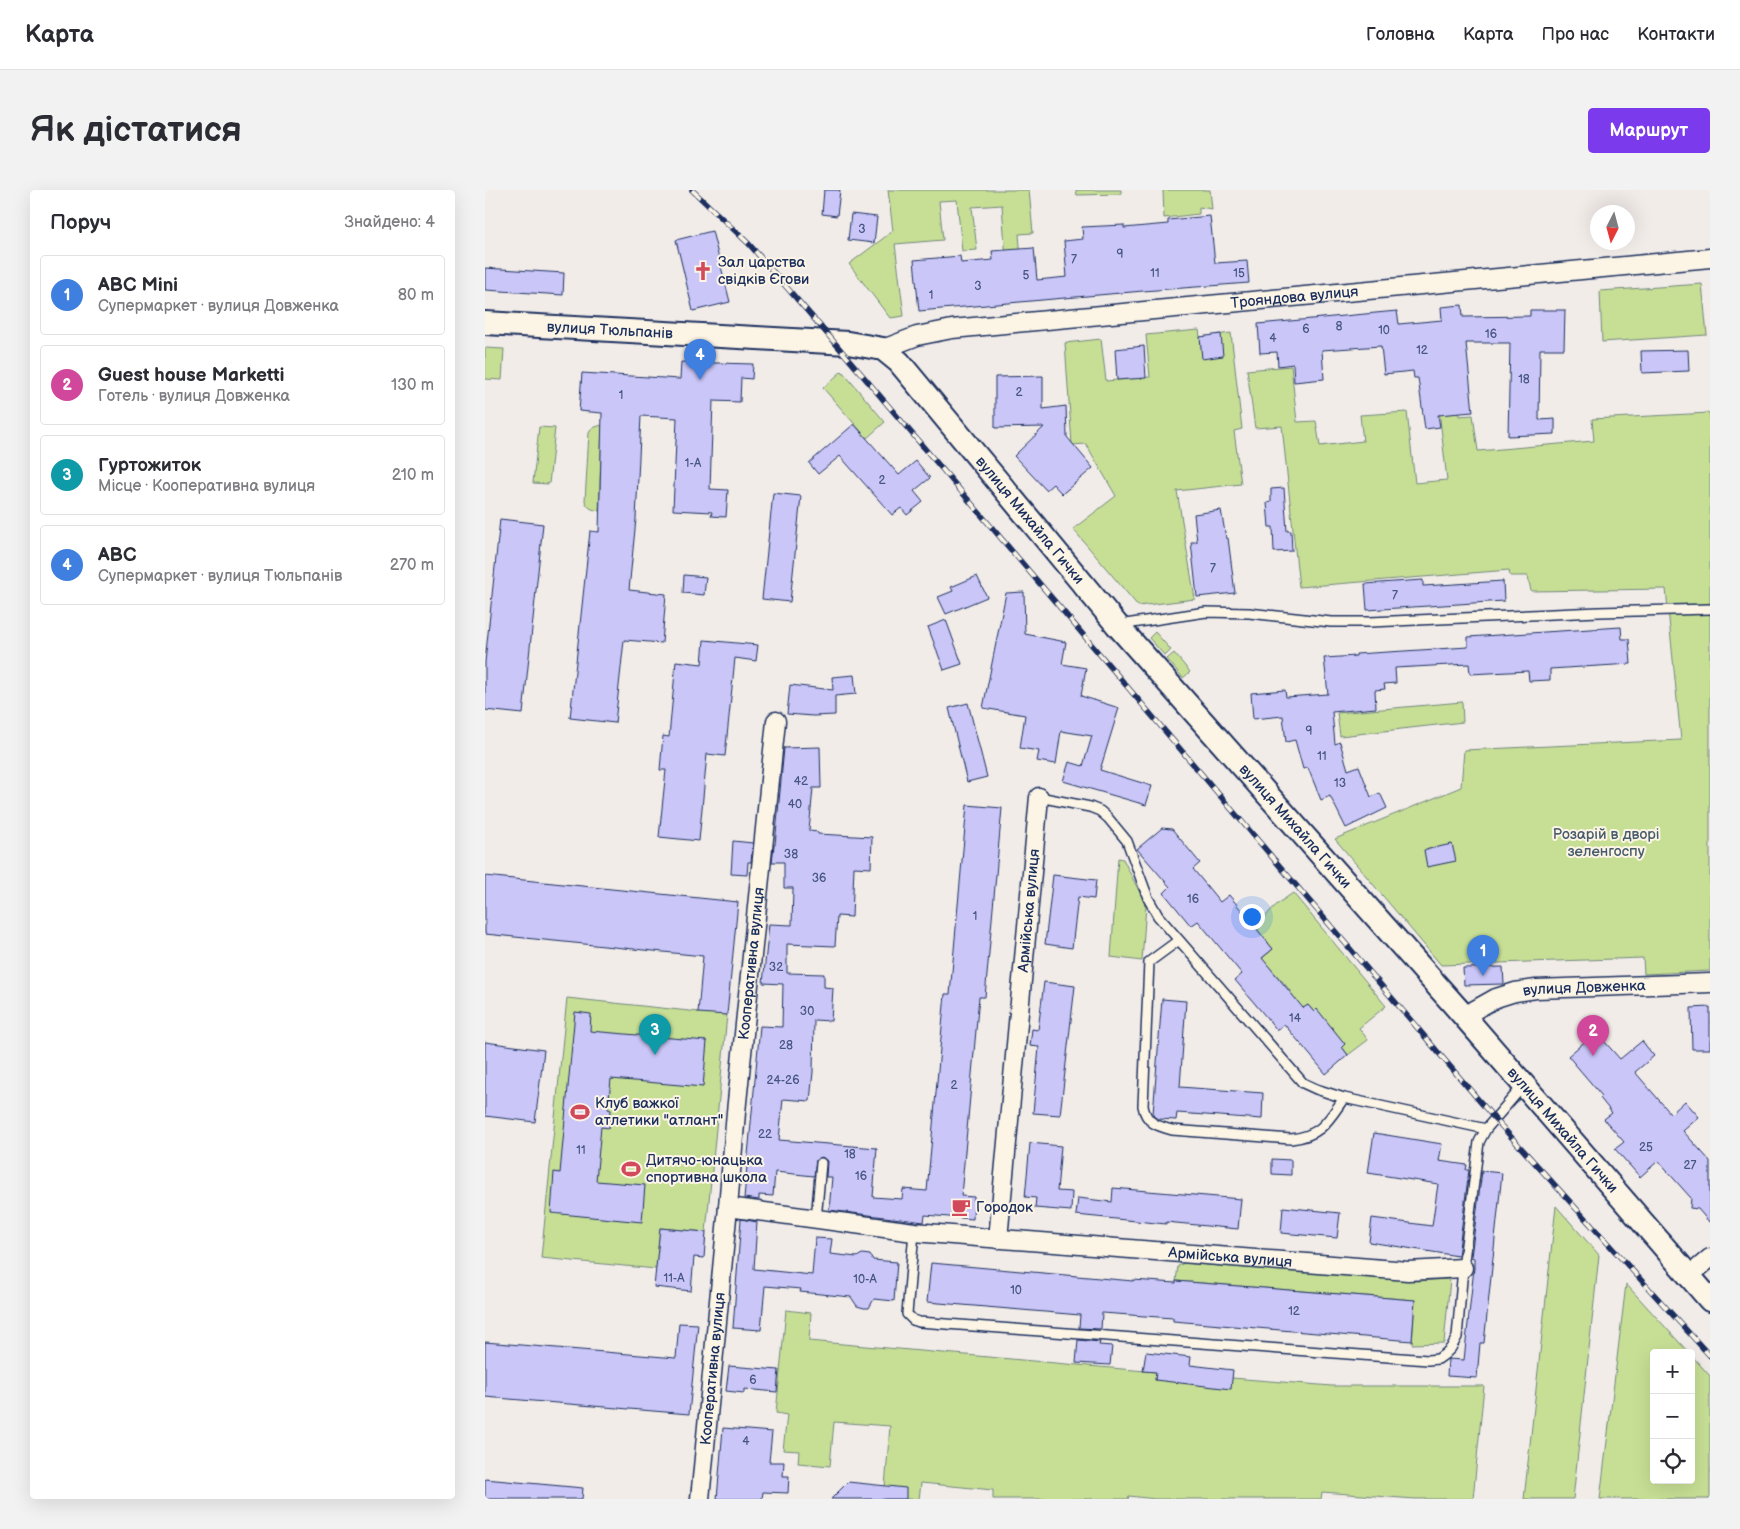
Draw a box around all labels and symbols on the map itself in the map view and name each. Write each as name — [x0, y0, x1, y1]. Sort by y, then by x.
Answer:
north arrow — [1590, 205, 1635, 250]
house number: 3 — [858, 222, 866, 237]
house number: 9 — [1117, 247, 1124, 262]
house number: 7 — [1071, 252, 1077, 267]
place label: Зал царства свідків Єгови — [718, 253, 809, 289]
church icon: Зал царства свідків Єгови — [692, 260, 714, 282]
house number: 11 — [1150, 266, 1160, 281]
house number: 15 — [1233, 266, 1245, 281]
house number: 5 — [1023, 268, 1030, 283]
house number: 3 — [974, 279, 982, 294]
street label: Трояндова вулиця — [1230, 282, 1359, 313]
house number: 1 — [929, 288, 933, 303]
street label: вулиця Тюльпанів — [546, 317, 673, 343]
house number: 8 — [1336, 319, 1343, 334]
house number: 6 — [1302, 322, 1310, 337]
house number: 10 — [1378, 323, 1390, 338]
house number: 16 — [1485, 327, 1497, 342]
house number: 4 — [1269, 331, 1277, 346]
pin: 4 — [684, 339, 716, 380]
house number: 12 — [1416, 343, 1428, 358]
house number: 18 — [1518, 372, 1530, 387]
house number: 2 — [1015, 385, 1023, 400]
house number: 1 — [619, 388, 623, 403]
street label: вулиця Михайла Гички — [971, 453, 1088, 588]
house number: 1-А — [685, 456, 702, 471]
house number: 2 — [878, 473, 886, 488]
house number: 7 — [1210, 561, 1216, 576]
house number: 7 — [1392, 588, 1398, 603]
house number: 9 — [1306, 724, 1313, 739]
house number: 11 — [1317, 749, 1327, 764]
street label: вулиця Михайла Гички — [1235, 760, 1355, 893]
house number: 42 — [794, 774, 808, 789]
house number: 13 — [1334, 776, 1346, 791]
house number: 40 — [788, 797, 802, 812]
park label: Розарій в дворі зеленгоспу — [1553, 825, 1659, 861]
house number: 38 — [784, 847, 798, 862]
street label: Армійська вулиця — [1014, 848, 1044, 974]
house number: 36 — [812, 871, 826, 886]
street label: Кооперативна вулиця — [734, 886, 769, 1041]
house number: 16 — [1187, 892, 1199, 907]
your location — [1239, 904, 1265, 930]
house number: 1 — [973, 909, 977, 924]
pin: 1 — [1467, 935, 1499, 976]
house number: 32 — [769, 960, 783, 975]
street label: вулиця Довженка — [1521, 976, 1646, 1001]
house number: 30 — [800, 1004, 814, 1019]
house number: 14 — [1289, 1011, 1302, 1026]
pin: 3 — [639, 1014, 671, 1055]
pin: 2 — [1577, 1015, 1609, 1056]
house number: 28 — [779, 1038, 793, 1053]
street label: вулиця Михайла Гички — [1503, 1064, 1622, 1197]
house number: 24-26 — [766, 1073, 800, 1088]
house number: 2 — [950, 1078, 958, 1093]
place label: Клуб важкої атлетики "атлант" — [595, 1094, 723, 1130]
sports icon: Клуб важкої атлетики "атлант" — [569, 1101, 591, 1123]
house number: 22 — [758, 1127, 772, 1142]
house number: 25 — [1639, 1140, 1653, 1155]
house number: 11 — [576, 1143, 586, 1158]
house number: 18 — [844, 1147, 856, 1162]
place label: Дитячо-юнацька спортивна школа — [646, 1151, 767, 1187]
sports icon: Дитячо-юнацька спортивна школа — [620, 1158, 642, 1180]
house number: 27 — [1684, 1158, 1697, 1173]
house number: 16 — [855, 1169, 867, 1184]
cafe icon: Городок — [950, 1196, 972, 1218]
place label: Городок — [976, 1198, 1033, 1217]
street label: Армійська вулиця — [1167, 1243, 1293, 1272]
house number: 11-А — [664, 1271, 685, 1286]
house number: 10-А — [853, 1272, 877, 1287]
house number: 10 — [1010, 1283, 1022, 1298]
street label: Кооперативна вулиця — [696, 1291, 730, 1446]
house number: 12 — [1288, 1304, 1300, 1319]
house number: 6 — [749, 1373, 757, 1388]
house number: 4 — [742, 1434, 750, 1449]

